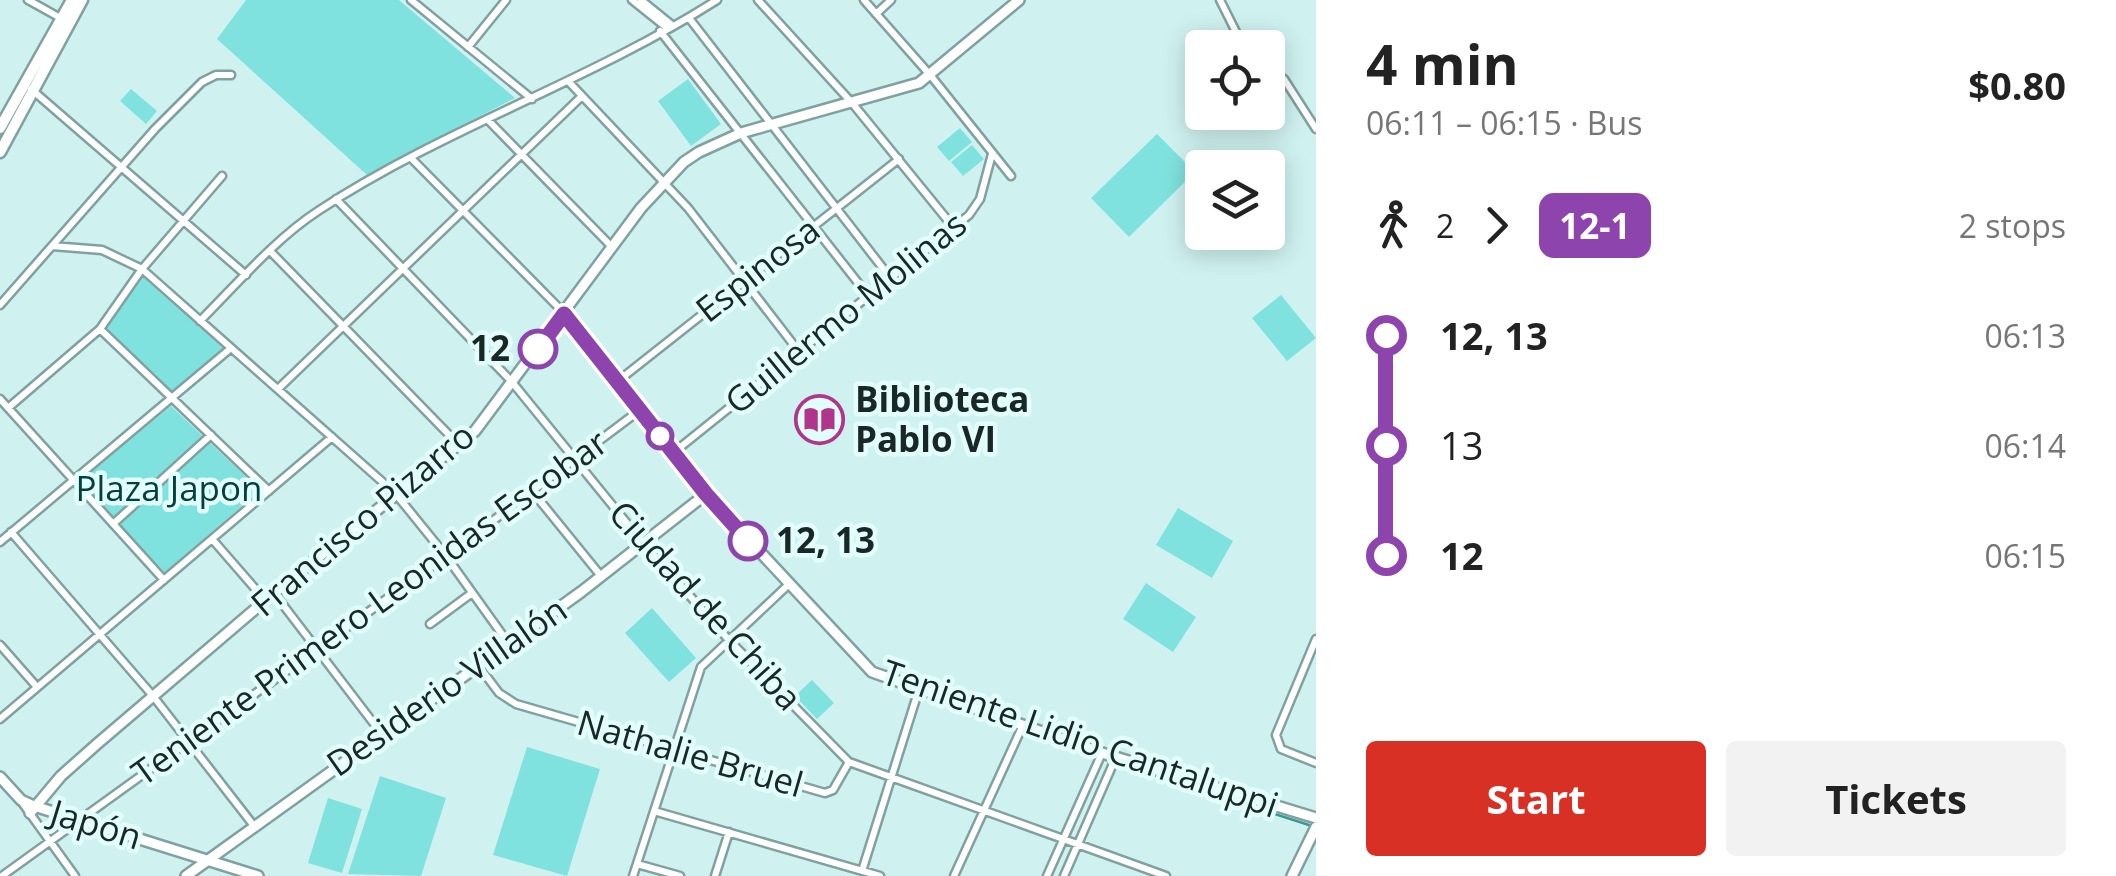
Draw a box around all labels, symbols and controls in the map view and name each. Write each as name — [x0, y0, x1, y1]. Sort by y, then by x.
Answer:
text: 4 min — [1366, 26, 1519, 101]
map controls — [1185, 30, 1285, 250]
button: locate — [1185, 30, 1285, 130]
text: $0.80 — [1968, 59, 2066, 111]
text: 06:11 – 06:15 · Bus — [1366, 101, 1642, 144]
button: layers — [1185, 150, 1285, 250]
icon: walk — [1366, 198, 1421, 253]
icon: forward — [1469, 198, 1524, 253]
street label: Guillermo Molinas — [715, 200, 976, 424]
text: 12-1 — [1559, 202, 1631, 249]
text: 2 — [1436, 204, 1454, 247]
text: 2 stops — [1959, 204, 2066, 247]
street label: Espinosa — [685, 206, 829, 332]
text: 12, 13 — [1440, 309, 1548, 361]
text: 06:13 — [1984, 314, 2066, 357]
place label: 12 — [470, 324, 510, 371]
marker: 12 — [519, 330, 557, 368]
place label: Biblioteca Pablo VI — [855, 375, 1029, 462]
library icon: Biblioteca Pablo VI — [794, 394, 846, 446]
street label: Francisco Pizarro — [240, 412, 484, 626]
street label: Teniente Primero Leonidas Escobar — [122, 418, 616, 795]
text: 13 — [1440, 419, 1483, 471]
unlabelled marker — [647, 423, 673, 449]
text: 06:14 — [1984, 424, 2066, 467]
park label: Plaza Japon — [75, 464, 263, 511]
street label: Ciudad de Chiba — [599, 490, 813, 720]
place label: 12, 13 — [776, 516, 875, 563]
marker: 12, 13 — [729, 522, 767, 560]
text: 12 — [1440, 529, 1483, 581]
text: 06:15 — [1984, 534, 2066, 577]
street label: Desiderio Villalón — [317, 585, 576, 786]
street label: Teniente Lidio Cantaluppi — [876, 648, 1285, 828]
street label: Nathalie Bruel — [572, 698, 809, 807]
button: Start — [1366, 741, 1706, 856]
button: Tickets — [1726, 741, 2066, 856]
street label: Japón — [42, 787, 148, 860]

